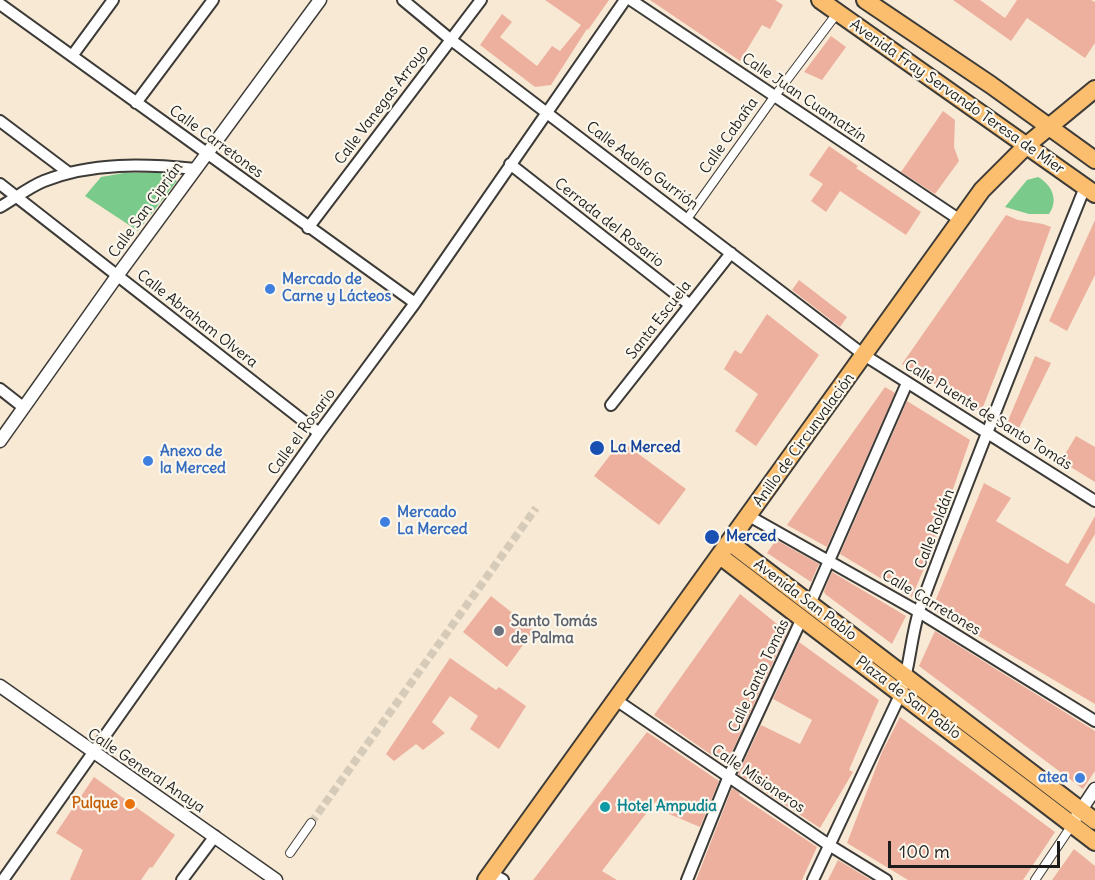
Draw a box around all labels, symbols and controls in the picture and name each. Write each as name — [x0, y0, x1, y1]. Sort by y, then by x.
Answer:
street label: Avenida Fray Servando Teresa de Mier — [846, 16, 1068, 178]
street label: Calle Vanegas Arroyo — [331, 42, 433, 168]
street label: Calle Juan Cuamatzín — [738, 50, 870, 146]
street label: Calle Cabaña — [696, 94, 762, 178]
street label: Calle Carretones — [165, 102, 267, 182]
street label: Calle Adolfo Gurrión — [582, 118, 702, 214]
street label: Calle San Ciprián — [105, 158, 187, 262]
street label: Cerrada del Rosario — [551, 175, 667, 271]
street label: Calle Abraham Olvera — [133, 266, 261, 372]
place label: Mercado de Carne y Lácteos — [282, 271, 391, 306]
street label: Santa Escuela — [623, 277, 695, 363]
marker: Mercado de Carne y Lácteos — [263, 282, 277, 296]
street label: Calle Puente de Santo Tomás — [901, 356, 1075, 474]
street label: Anillo de Circunvalación — [749, 370, 859, 510]
street label: Calle el Rosario — [264, 385, 340, 479]
marker: La Merced — [588, 439, 606, 457]
place label: La Merced — [610, 439, 681, 457]
place label: Anexo de la Merced — [160, 443, 226, 478]
marker: Anexo de la Merced — [141, 454, 155, 468]
street label: Calle Roldán — [912, 487, 958, 571]
place label: Mercado La Merced — [397, 504, 468, 539]
marker: Mercado La Merced — [378, 515, 392, 529]
marker: Merced — [703, 528, 721, 546]
place label: Merced — [726, 528, 776, 546]
street label: Avenida San Pablo — [750, 555, 860, 645]
street label: Calle Carretones — [878, 566, 984, 640]
place label: Santo Tomás de Palma — [511, 613, 597, 648]
street label: Calle Santo Tomás — [725, 616, 793, 736]
marker: Santo Tomás de Palma — [492, 624, 506, 638]
street label: Plaza de San Pablo — [852, 653, 964, 743]
street label: Calle General Anaya — [84, 725, 208, 817]
street label: Calle Misioneros — [708, 741, 808, 817]
place label: atea — [1038, 769, 1068, 787]
marker: atea — [1073, 771, 1087, 785]
place label: Pulque — [72, 795, 118, 813]
marker: Pulque — [123, 797, 137, 811]
place label: Hotel Ampudia — [617, 798, 717, 816]
marker: Hotel Ampudia — [598, 800, 612, 814]
scale bar — [891, 829, 1064, 867]
text: 100 m — [899, 840, 950, 863]

